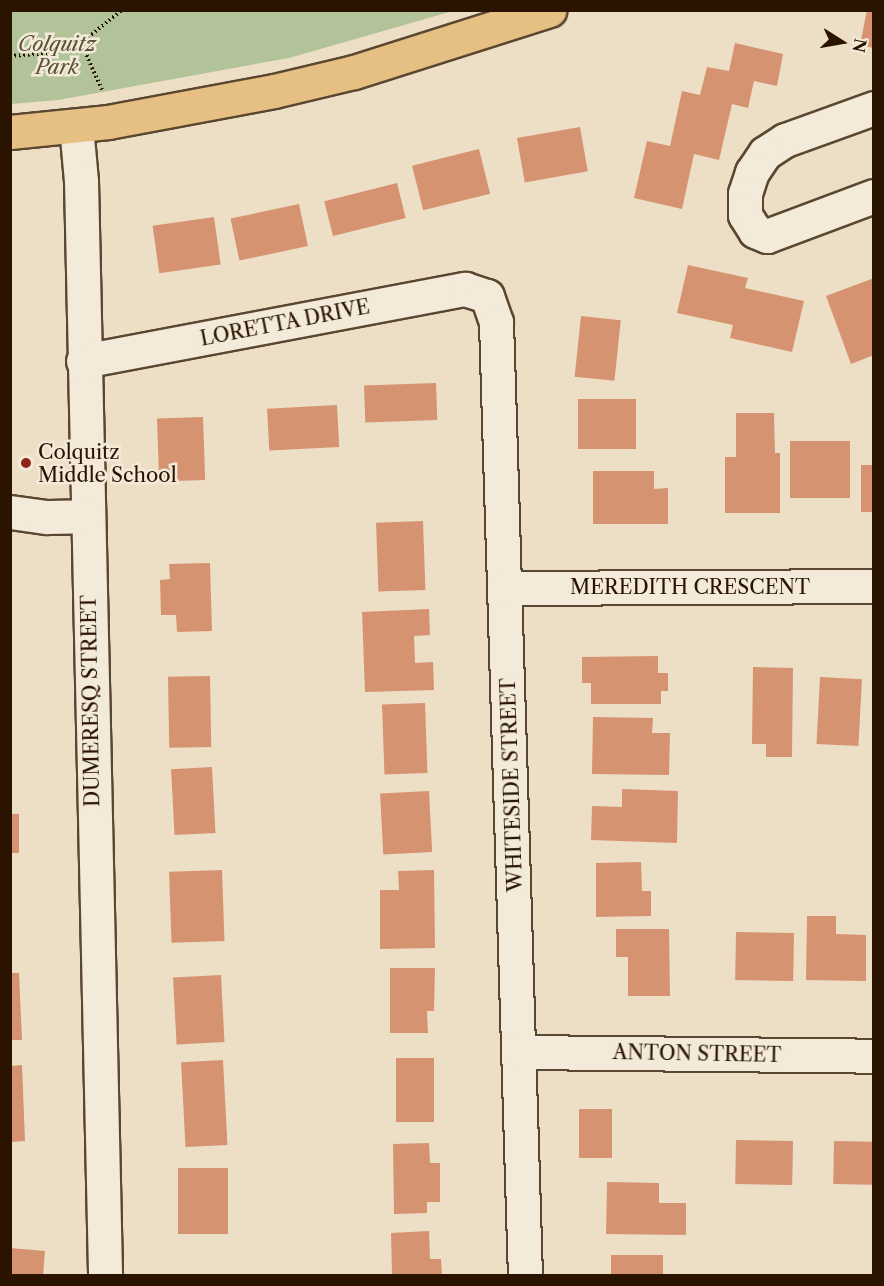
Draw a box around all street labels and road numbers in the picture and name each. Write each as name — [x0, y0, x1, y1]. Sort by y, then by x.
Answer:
street label: LORETTA DRIVE — [198, 295, 372, 351]
street label: MEREDITH CRESCENT — [570, 575, 810, 599]
street label: DUMERESQ STREET — [77, 595, 105, 807]
street label: WHITESIDE STREET — [496, 678, 528, 892]
street label: ANTON STREET — [612, 1041, 782, 1067]

